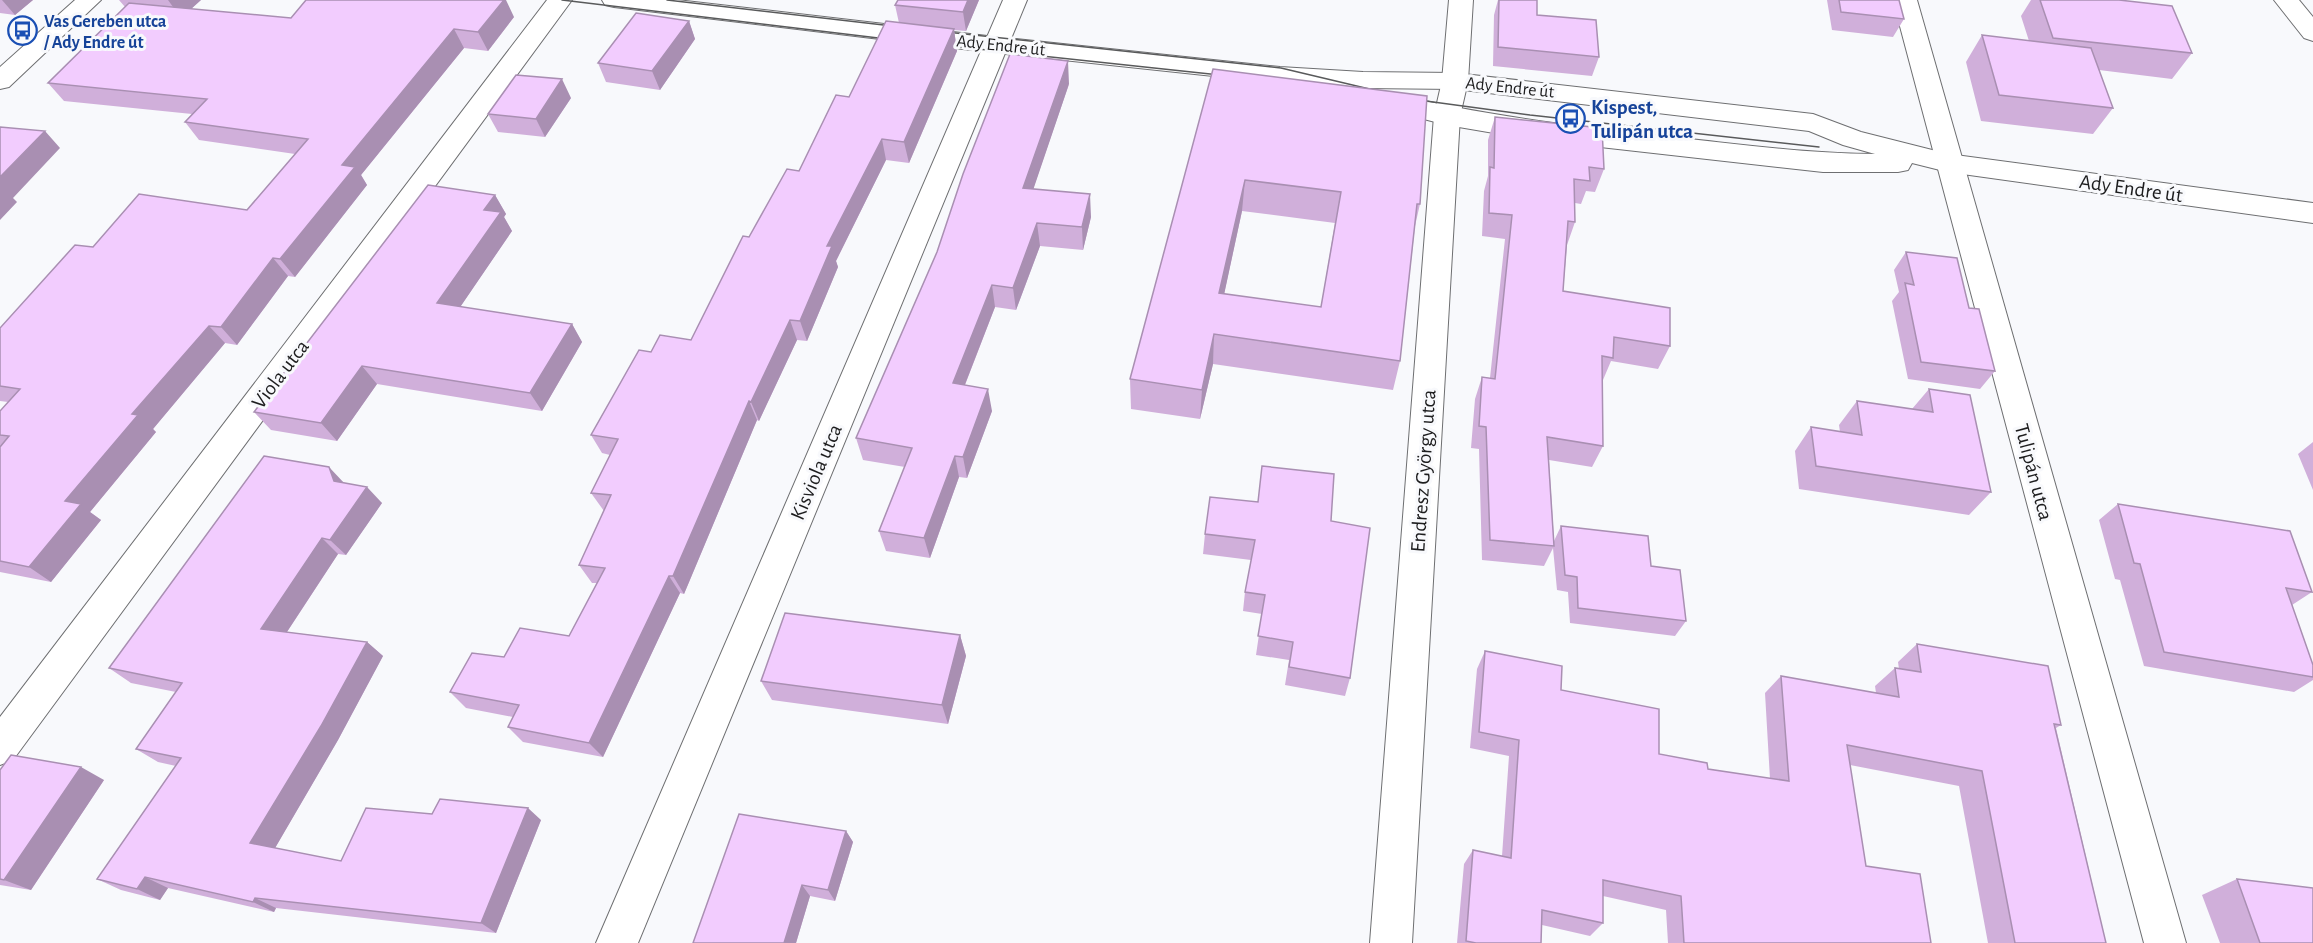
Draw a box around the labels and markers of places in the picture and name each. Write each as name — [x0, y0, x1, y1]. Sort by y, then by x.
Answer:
place label: Vas Gereben utca / Ady Endre út — [43, 13, 167, 52]
bus stop icon: Vas Gereben utca / Ady Endre út — [7, 15, 39, 47]
place label: Kispest, Tulipán utca — [1591, 97, 1693, 142]
bus stop icon: Kispest, Tulipán utca — [1554, 103, 1586, 135]

